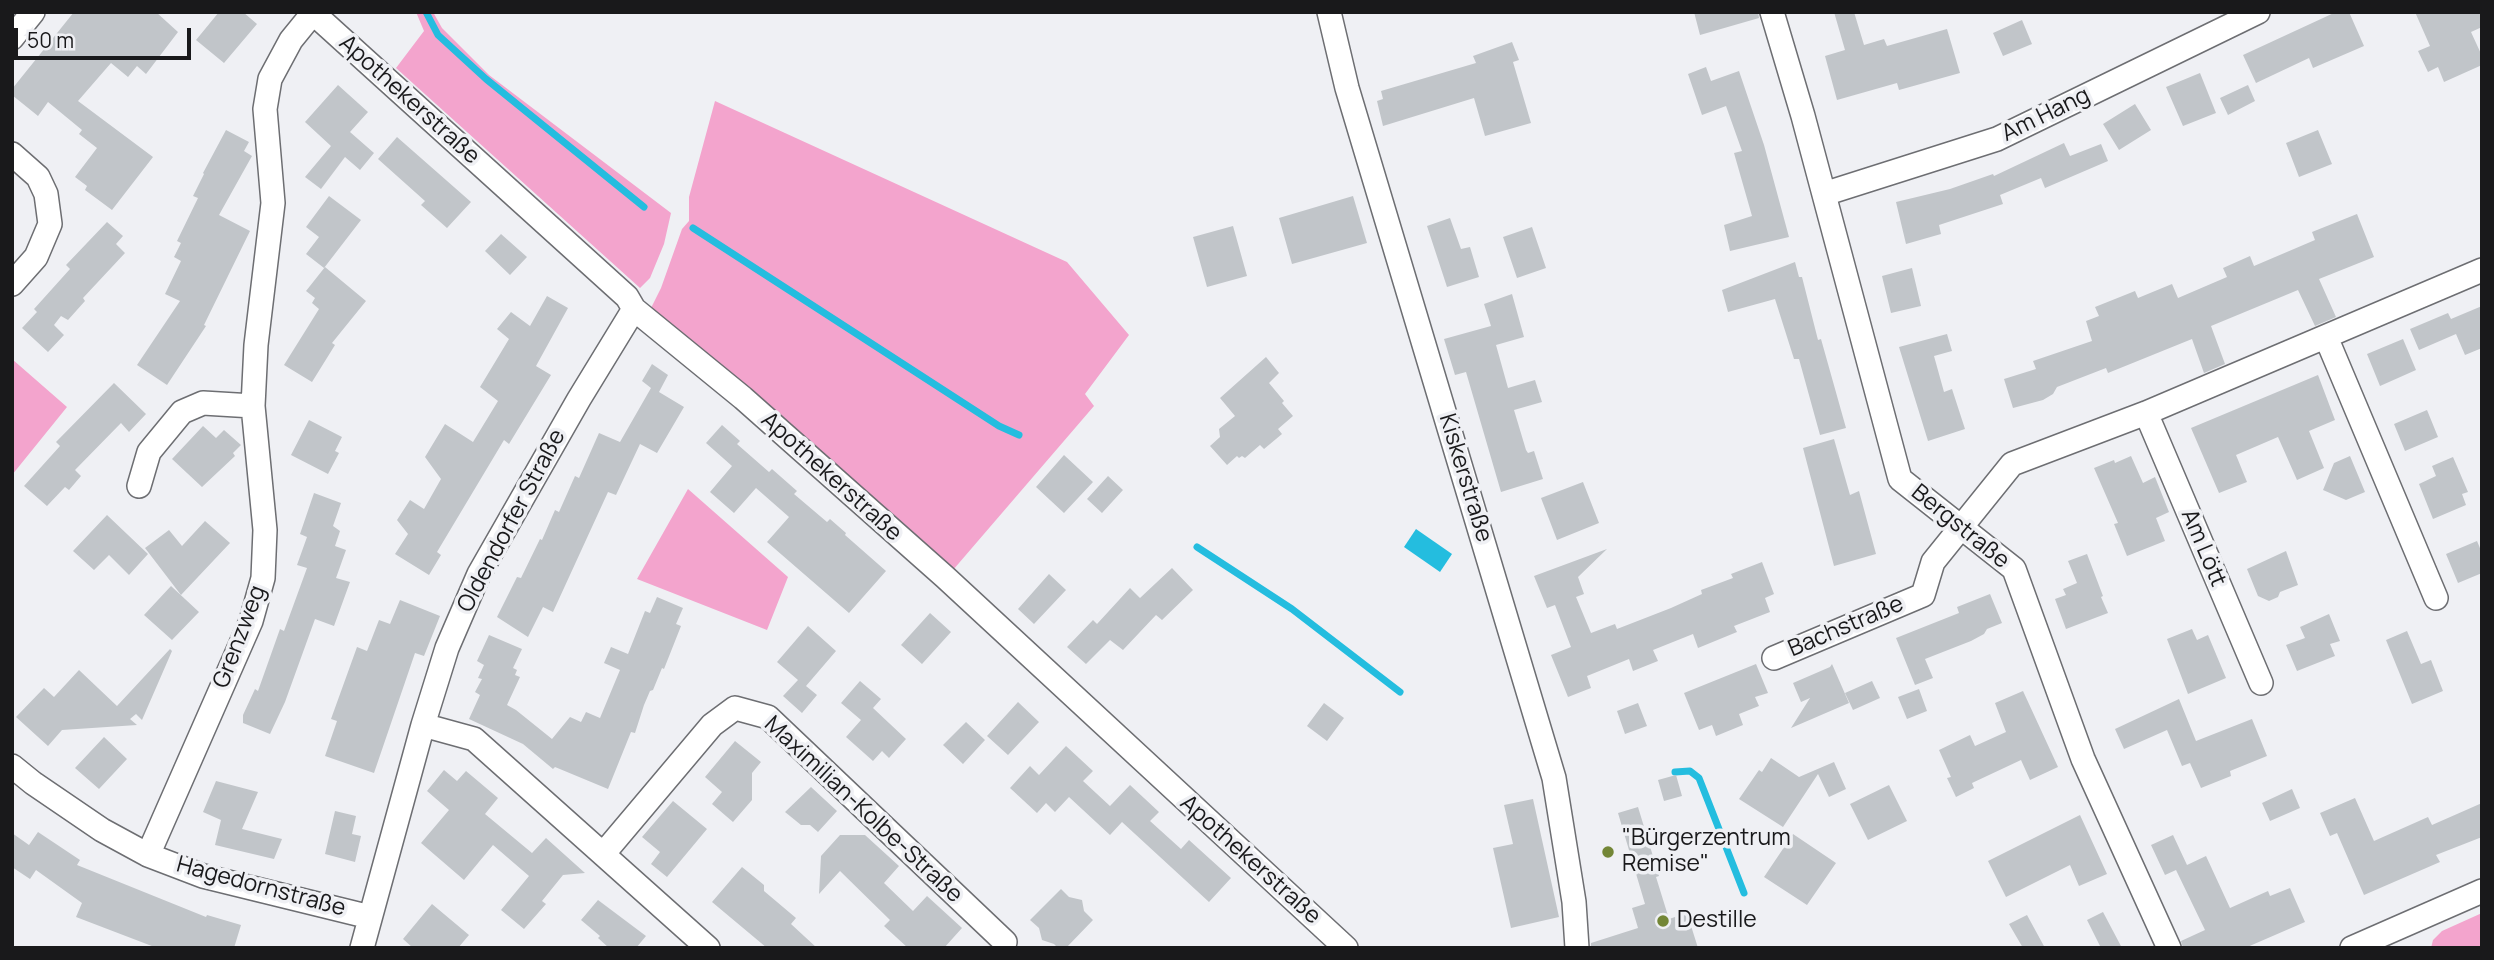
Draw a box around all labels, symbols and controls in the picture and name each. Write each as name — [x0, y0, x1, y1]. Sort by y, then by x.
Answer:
scale bar — [18, 14, 194, 58]
text: 50 m — [27, 26, 74, 54]
street label: Apothekerstraße — [333, 30, 485, 170]
street label: Am Hang — [1997, 82, 2095, 148]
street label: Apothekerstraße — [755, 407, 907, 547]
street label: Kiskerstraße — [1432, 411, 1498, 545]
street label: Oldendorfer Straße — [452, 425, 572, 617]
street label: Bergstraße — [1905, 479, 2015, 575]
street label: Am Lött — [2174, 505, 2232, 591]
street label: Grenzweg — [208, 582, 272, 692]
street label: Bachstraße — [1784, 590, 1908, 664]
street label: Maximilian-Kolbe-Straße — [758, 711, 968, 909]
street label: Apothekerstraße — [1174, 790, 1326, 930]
place label: "Bürgerzentrum Remise" — [1622, 825, 1791, 879]
marker: "Bürgerzentrum Remise" — [1600, 844, 1616, 860]
street label: Hagedornstraße — [173, 851, 349, 923]
place label: Destille — [1677, 907, 1757, 935]
marker: Destille — [1655, 913, 1671, 929]

